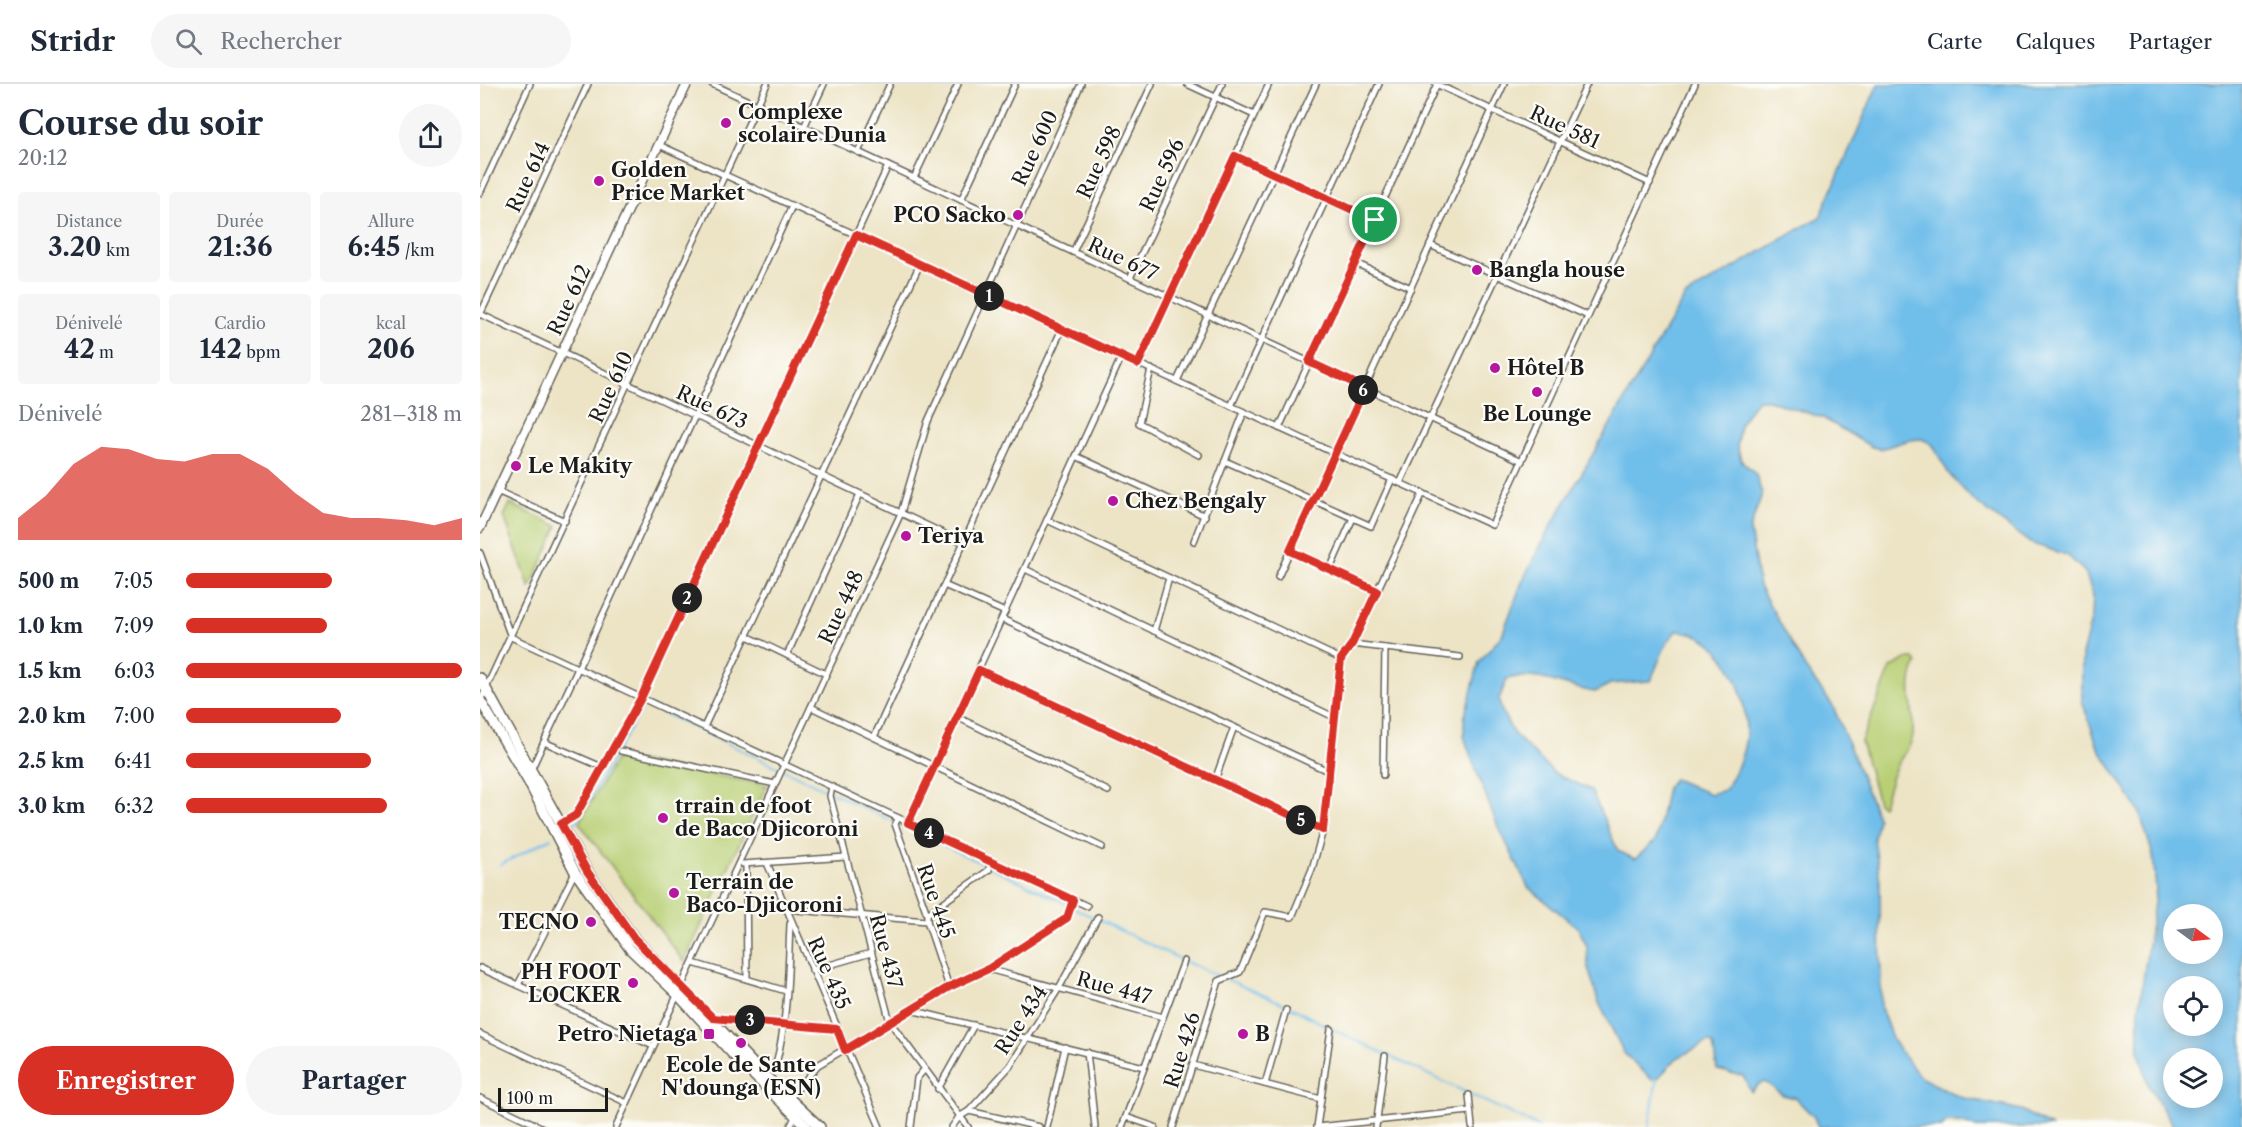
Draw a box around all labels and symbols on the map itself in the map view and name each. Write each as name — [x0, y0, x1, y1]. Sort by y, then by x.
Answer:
place label: Complexe scolaire Dunia — [738, 100, 887, 147]
street label: Rue 581 — [1526, 100, 1604, 154]
street label: Rue 600 — [1007, 106, 1063, 190]
marker: Complexe scolaire Dunia — [719, 116, 733, 130]
street label: Rue 598 — [1072, 122, 1126, 202]
street label: Rue 596 — [1135, 135, 1189, 215]
street label: Rue 614 — [501, 138, 555, 216]
place label: Golden Price Market — [611, 158, 745, 205]
marker: Golden Price Market — [592, 174, 606, 188]
pin — [1349, 194, 1400, 245]
place label: PCO Sacko — [893, 203, 1006, 227]
marker: PCO Sacko — [1011, 208, 1025, 222]
street label: Rue 677 — [1084, 232, 1162, 286]
place label: Bangla house — [1489, 258, 1625, 282]
street label: Rue 612 — [542, 261, 596, 339]
marker: Bangla house — [1470, 263, 1484, 277]
pin: 1 — [974, 281, 1004, 311]
street label: Rue 610 — [584, 347, 638, 427]
place label: Hôtel B — [1507, 356, 1585, 380]
marker: Hôtel B — [1488, 361, 1502, 375]
pin: 6 — [1348, 375, 1378, 405]
street label: Rue 673 — [673, 380, 751, 434]
marker: Be Lounge — [1530, 385, 1544, 399]
place label: Be Lounge — [1483, 402, 1591, 426]
place label: Le Makity — [528, 454, 633, 478]
marker: Le Makity — [509, 459, 523, 473]
place label: Chez Bengaly — [1125, 489, 1267, 513]
marker: Chez Bengaly — [1106, 494, 1120, 508]
place label: Teriya — [918, 524, 984, 548]
marker: Teriya — [899, 529, 913, 543]
street label: Rue 448 — [814, 566, 868, 648]
pin: 2 — [672, 583, 702, 613]
place label: trrain de foot de Baco Djicoroni — [675, 794, 858, 841]
pin: 5 — [1286, 805, 1316, 835]
marker: trrain de foot de Baco Djicoroni — [656, 811, 670, 825]
pin: 4 — [914, 818, 944, 848]
street label: Rue 445 — [912, 860, 960, 942]
place label: Terrain de Baco-Djicoroni — [686, 870, 843, 917]
marker: Terrain de Baco-Djicoroni — [667, 886, 681, 900]
north arrow — [2163, 904, 2223, 964]
place label: TECNO — [499, 910, 579, 934]
street label: Rue 437 — [865, 911, 907, 991]
marker: TECNO — [584, 915, 598, 929]
street label: Rue 435 — [802, 933, 856, 1013]
place label: PH FOOT LOCKER — [521, 960, 623, 1007]
street label: Rue 447 — [1074, 967, 1154, 1010]
marker: PH FOOT LOCKER — [626, 976, 640, 990]
street label: Rue 434 — [990, 981, 1052, 1059]
pin: 3 — [735, 1005, 765, 1035]
street label: Rue 426 — [1159, 1009, 1205, 1091]
place label: Petro Nietaga — [558, 1022, 697, 1046]
place label: B — [1255, 1022, 1270, 1046]
marker: Petro Nietaga — [702, 1027, 716, 1041]
marker: B — [1236, 1027, 1250, 1041]
marker: Ecole de Sante N'dounga (ESN) — [734, 1036, 748, 1050]
place label: Ecole de Sante N'dounga (ESN) — [661, 1053, 821, 1100]
scale bar — [498, 1085, 608, 1112]

